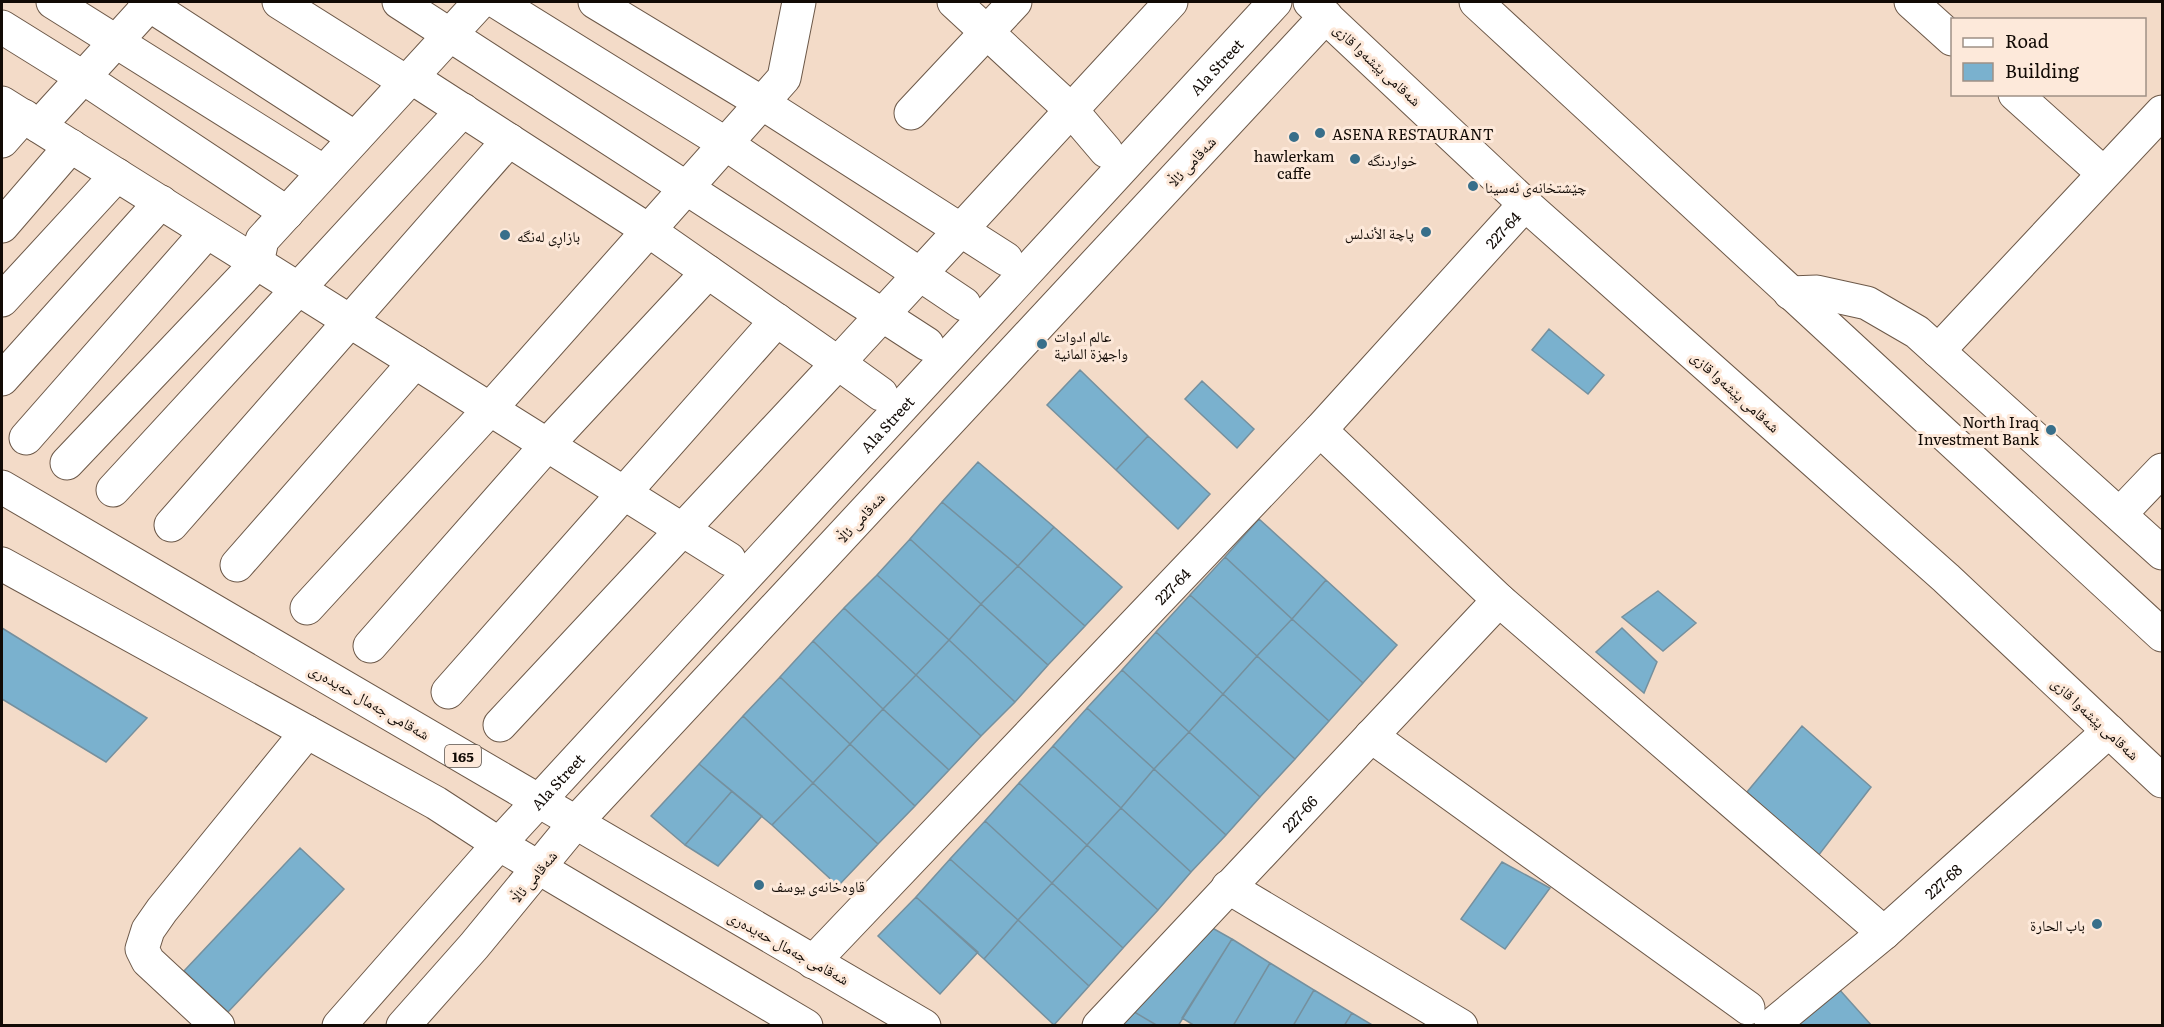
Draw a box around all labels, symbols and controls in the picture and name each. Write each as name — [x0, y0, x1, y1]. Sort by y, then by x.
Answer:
street label: شەقامی پێشەوا قازی — [1329, 17, 1427, 111]
legend — [1951, 18, 2146, 96]
text: Road — [2005, 27, 2049, 54]
street label: Ala Street — [1184, 33, 1248, 100]
text: Building — [2005, 57, 2080, 84]
place label: ASENA RESTAURANT — [1332, 122, 1494, 145]
marker: ASENA RESTAURANT — [1313, 126, 1327, 140]
street label: شه‌قامی ئاڵا — [1161, 130, 1221, 192]
marker: hawlerkam caffe — [1287, 130, 1301, 144]
place label: hawlerkam caffe — [1254, 144, 1335, 184]
place label: خواردنگە — [1367, 148, 1417, 171]
marker: خواردنگە — [1348, 152, 1362, 166]
place label: چێشتخانەی ئەسینا — [1485, 175, 1587, 198]
marker: چێشتخانەی ئەسینا — [1466, 179, 1480, 193]
street label: 227-64 — [1479, 205, 1525, 253]
place label: پاچة الأندلس — [1345, 221, 1414, 244]
place label: بازاڕی لەنگە — [517, 224, 580, 249]
marker: پاچة الأندلس — [1419, 225, 1433, 239]
marker: بازاڕی لەنگە — [498, 228, 512, 242]
place label: عالم ادوات واجهزة المانية — [1054, 324, 1128, 364]
marker: عالم ادوات واجهزة المانية — [1035, 337, 1049, 351]
street label: شەقامی پێشەوا قازی — [1686, 345, 1786, 437]
street label: Ala Street — [854, 390, 919, 457]
place label: North Iraq Investment Bank — [1918, 410, 2040, 450]
marker: North Iraq Investment Bank — [2044, 423, 2058, 437]
street label: شه‌قامی ئاڵا — [830, 486, 890, 548]
street label: 227-64 — [1148, 562, 1195, 609]
street label: شەقامی جەمال حەیدەری — [306, 657, 435, 745]
street label: شەقامی پێشەوا قازی — [2047, 671, 2145, 765]
road number: 165 — [445, 745, 481, 767]
street label: Ala Street — [525, 747, 589, 815]
street label: 227-66 — [1276, 790, 1322, 837]
street label: شه‌قامی ئاڵا — [504, 845, 562, 907]
street label: 227-68 — [1919, 857, 1966, 904]
place label: قاوەخانەی یوسف — [771, 874, 865, 897]
marker: قاوەخانەی یوسف — [752, 878, 766, 892]
street label: شەقامی جەمال حەیدەری — [724, 904, 854, 990]
place label: باب الحارة — [2030, 913, 2085, 936]
marker: باب الحارة — [2090, 917, 2104, 931]

